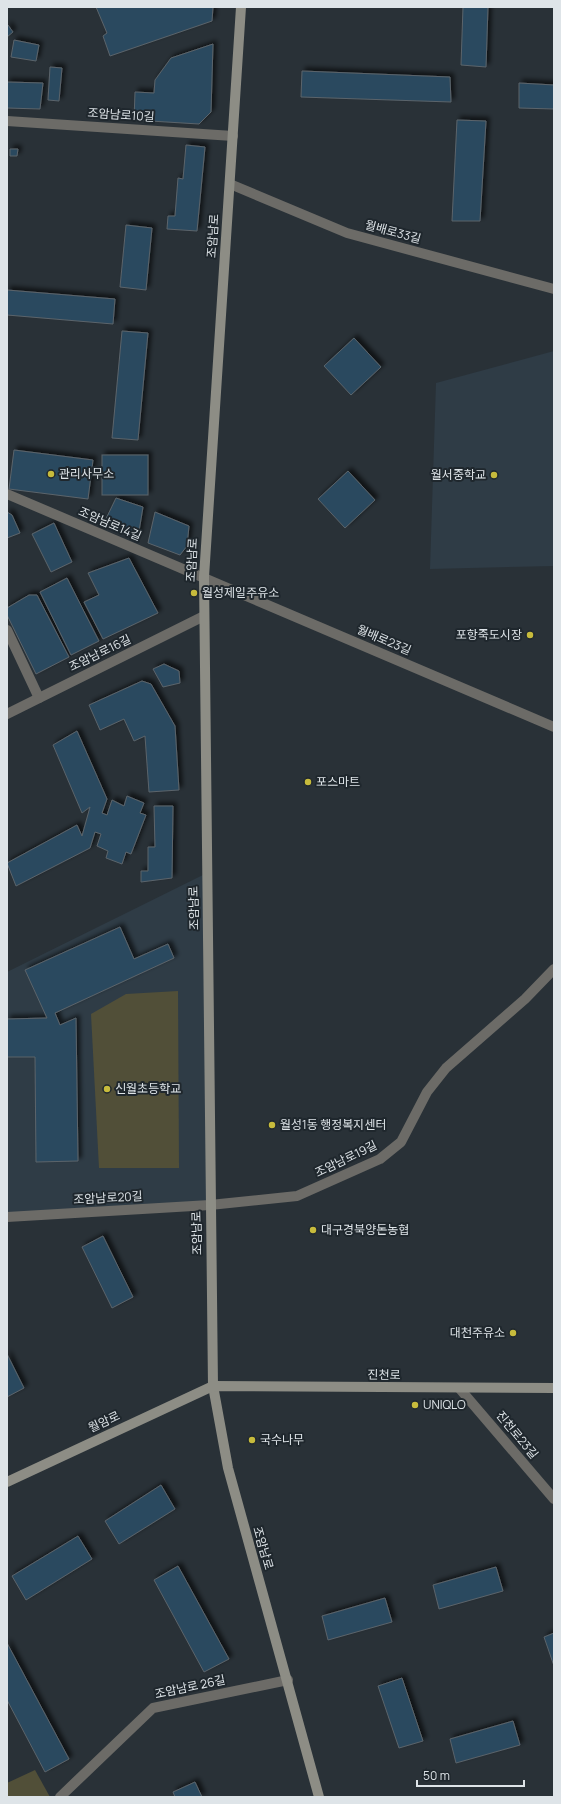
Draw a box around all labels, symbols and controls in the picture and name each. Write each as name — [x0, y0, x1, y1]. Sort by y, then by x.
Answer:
street label: 조암남로10길 — [87, 104, 155, 125]
street label: 조암남로 — [202, 213, 223, 259]
street label: 월배로33길 — [363, 216, 423, 247]
place label: 관리사무소 — [59, 465, 114, 482]
place label: 월서중학교 — [431, 466, 486, 483]
marker: 관리사무소 — [46, 469, 56, 479]
marker: 월서중학교 — [489, 470, 499, 480]
street label: 조암남로14길 — [76, 503, 144, 544]
street label: 조암남로 — [182, 537, 201, 582]
place label: 월성제일주유소 — [202, 584, 279, 601]
marker: 월성제일주유소 — [189, 588, 199, 598]
street label: 월배로23길 — [354, 620, 414, 659]
place label: 포항죽도시장 — [456, 626, 522, 643]
street label: 조암남로16길 — [66, 630, 134, 675]
marker: 포항죽도시장 — [525, 630, 535, 640]
place label: 포스마트 — [316, 773, 360, 790]
marker: 포스마트 — [303, 777, 313, 787]
street label: 조암남로 — [185, 886, 202, 930]
place label: 신월초등학교 — [115, 1080, 181, 1097]
marker: 신월초등학교 — [102, 1084, 112, 1094]
place label: 월성1동 행정복지센터 — [280, 1116, 386, 1133]
marker: 월성1동 행정복지센터 — [267, 1120, 277, 1130]
street label: 조암남로19길 — [312, 1136, 380, 1181]
street label: 조암남로20길 — [73, 1187, 143, 1208]
street label: 조암남로 — [188, 1211, 205, 1255]
place label: 대구경북양돈농협 — [321, 1221, 409, 1238]
marker: 대구경북양돈농협 — [308, 1225, 318, 1235]
place label: 대천주유소 — [450, 1324, 505, 1341]
marker: 대천주유소 — [508, 1328, 518, 1338]
street label: 진천로 — [367, 1366, 401, 1383]
place label: UNIQLO — [423, 1396, 466, 1413]
marker: UNIQLO — [410, 1400, 420, 1410]
street label: 월암로 — [85, 1407, 122, 1436]
street label: 진천로23길 — [492, 1407, 542, 1462]
place label: 국수나무 — [260, 1431, 304, 1448]
marker: 국수나무 — [247, 1435, 257, 1445]
street label: 조암남로 — [249, 1524, 278, 1571]
street label: 조암남로 26길 — [153, 1671, 227, 1702]
scale bar — [417, 1762, 524, 1788]
text: 50 m — [423, 1767, 450, 1784]

